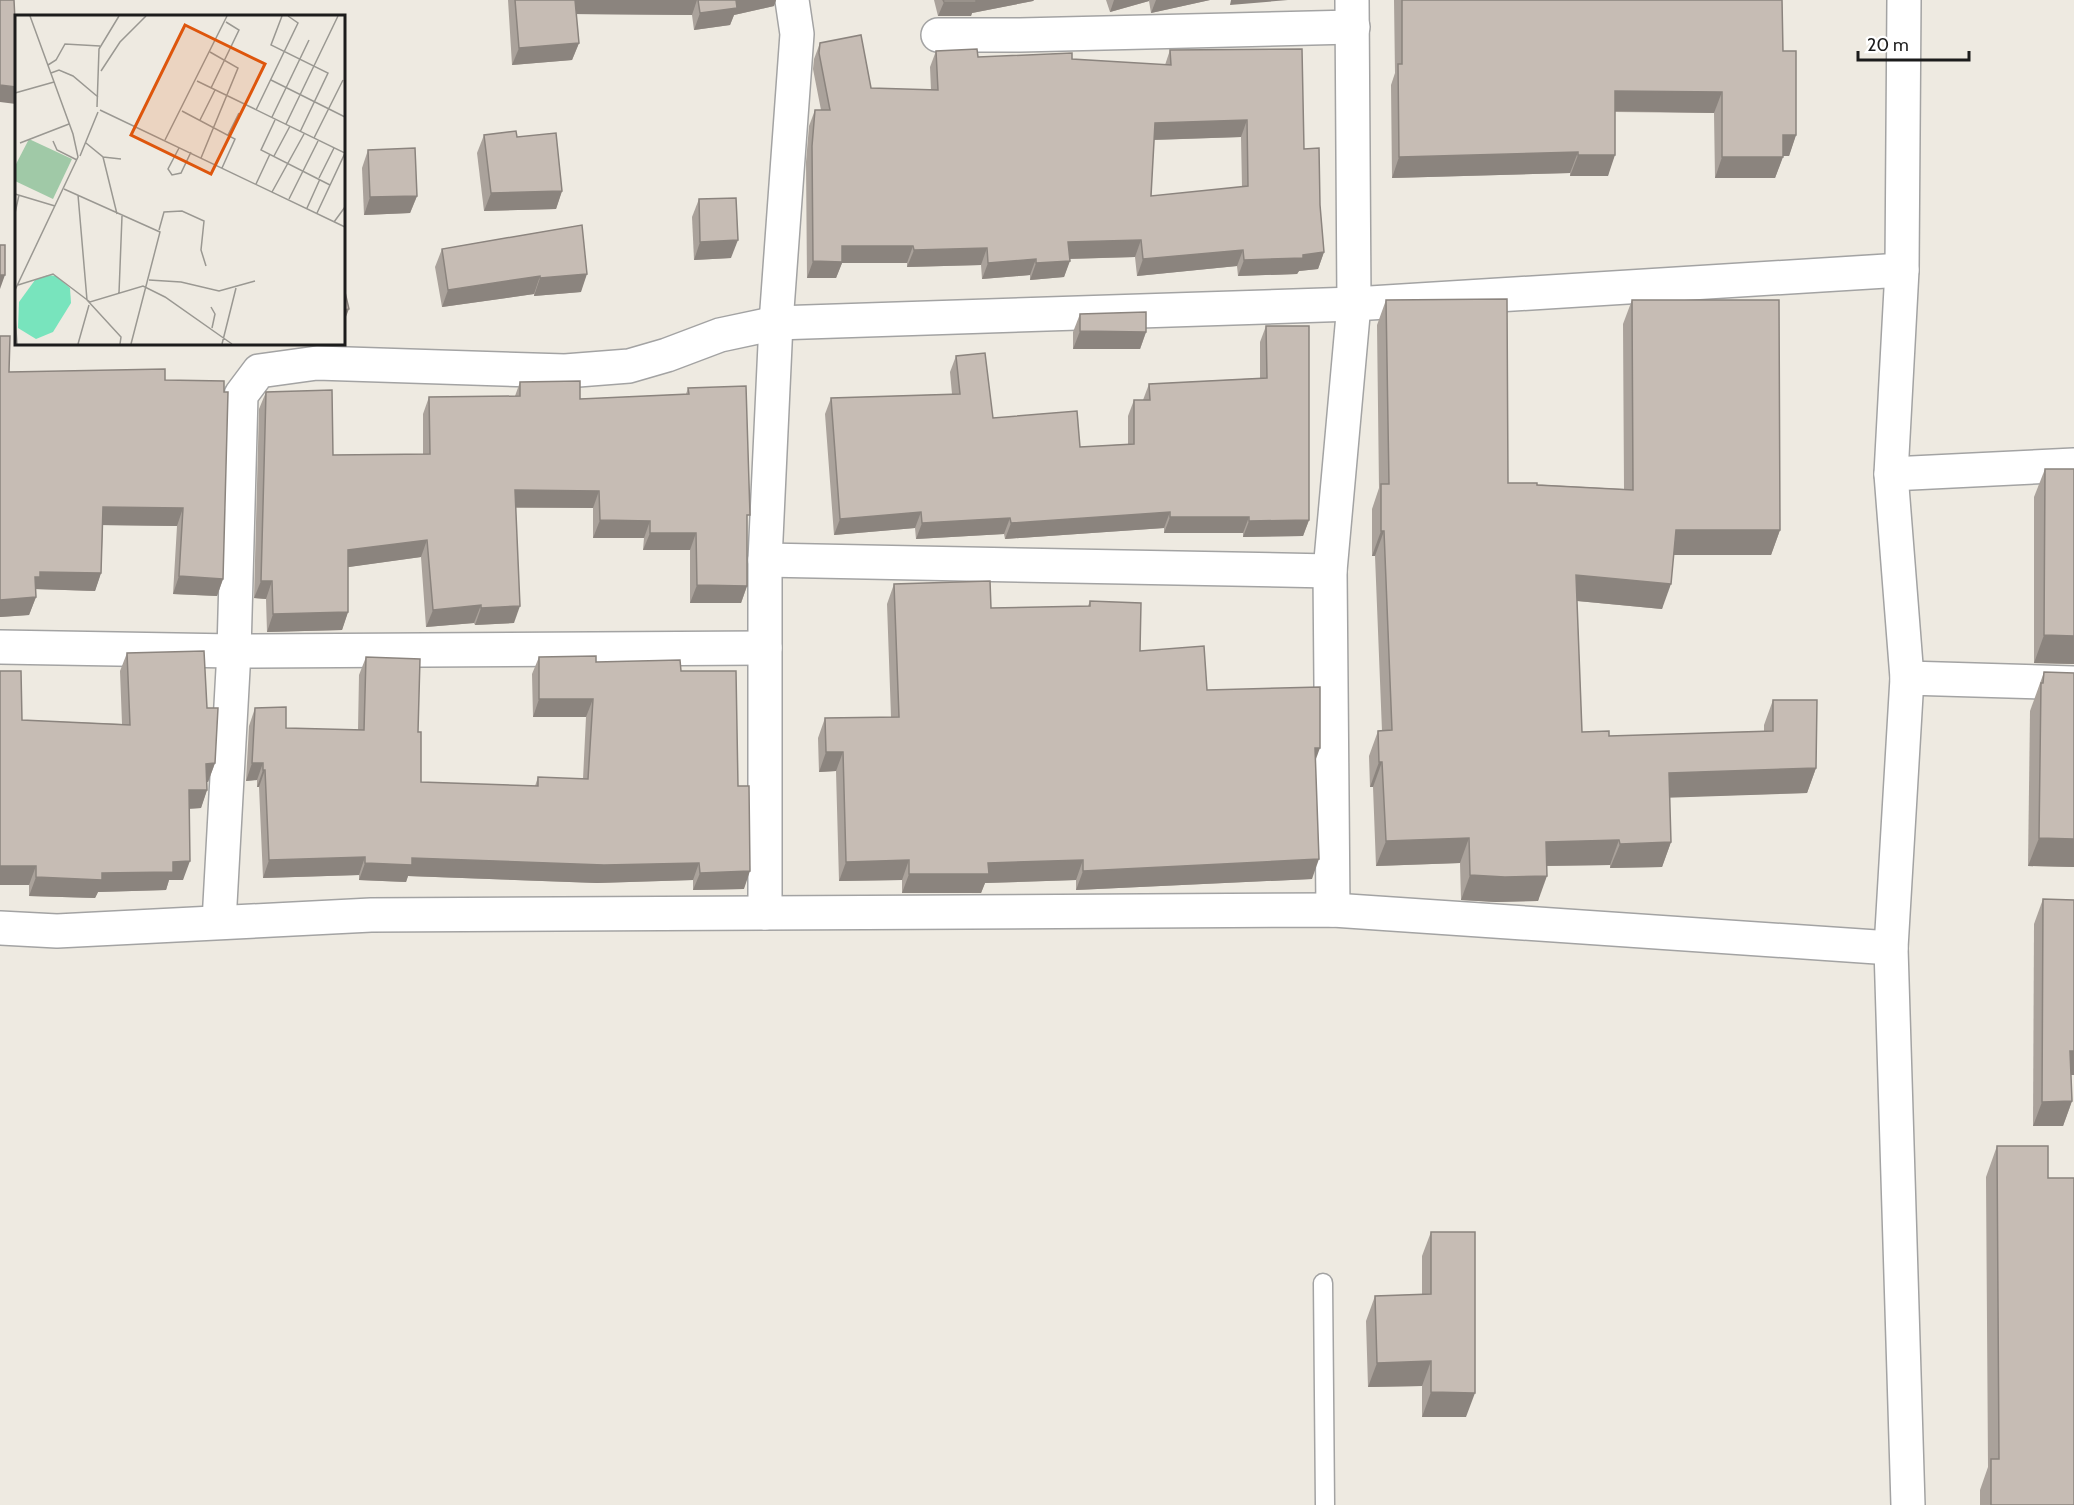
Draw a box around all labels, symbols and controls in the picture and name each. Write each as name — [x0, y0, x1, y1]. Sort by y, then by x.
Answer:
inset map — [15, 15, 345, 345]
scale bar — [1858, 24, 1969, 62]
text: 20 m — [1867, 34, 1909, 56]

